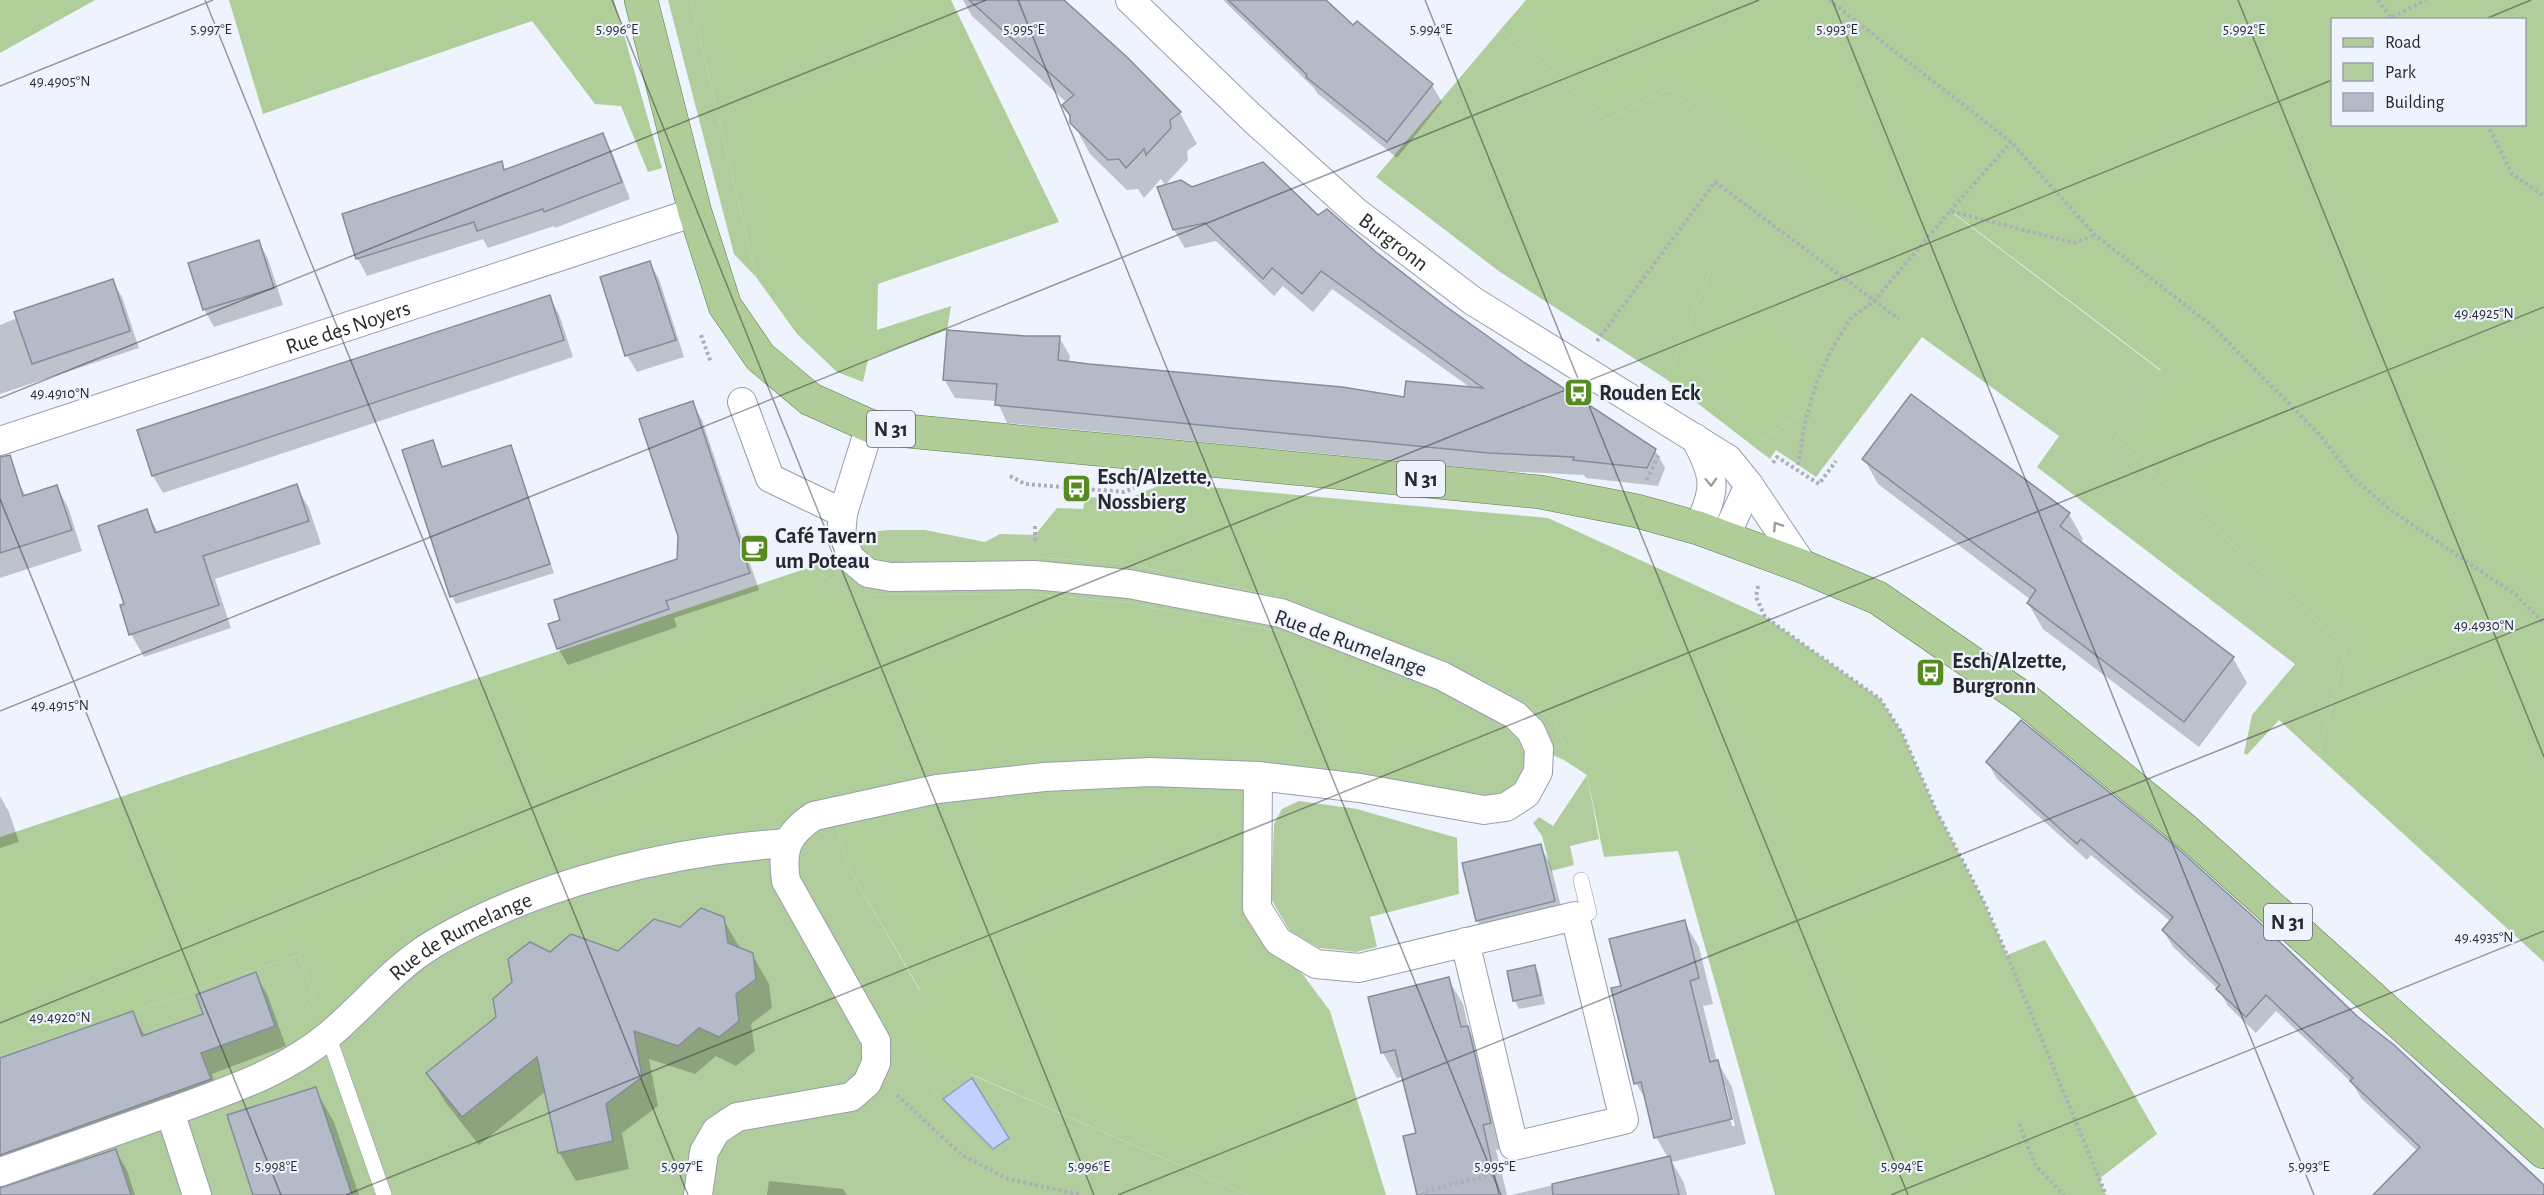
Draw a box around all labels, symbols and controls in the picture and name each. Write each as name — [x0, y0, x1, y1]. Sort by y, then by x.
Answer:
legend — [2331, 18, 2526, 126]
text: 5.997°E — [190, 22, 232, 37]
text: 5.996°E — [596, 22, 638, 37]
text: 5.995°E — [1003, 22, 1045, 37]
text: 5.994°E — [1410, 22, 1452, 37]
text: 5.993°E — [1816, 22, 1858, 37]
text: 5.992°E — [2223, 22, 2265, 37]
text: Road — [2385, 34, 2421, 52]
text: Park — [2385, 64, 2417, 82]
text: 49.4905°N — [30, 74, 90, 89]
text: Building — [2385, 94, 2445, 112]
street label: Burgronn — [1355, 209, 1433, 275]
street label: Rue des Noyers — [283, 297, 413, 358]
text: 49.4925°N — [2454, 306, 2514, 321]
bus stop icon: Rouden Eck — [1562, 376, 1594, 408]
place label: Rouden Eck — [1599, 382, 1701, 404]
text: 49.4910°N — [30, 386, 90, 401]
road number: N 31 — [867, 411, 915, 447]
road number: N 31 — [1397, 461, 1445, 497]
place label: Esch/Alzette, Nossbierg — [1097, 466, 1211, 513]
bus stop icon: Esch/Alzette, Nossbierg — [1060, 473, 1092, 505]
one-way arrow — [1705, 478, 1717, 487]
one-way arrow — [1773, 522, 1784, 533]
place label: Café Tavern um Poteau — [775, 525, 877, 572]
cafe icon: Café Tavern um Poteau — [738, 532, 770, 564]
street label: Rue de Rumelange — [1272, 605, 1430, 681]
text: 49.4930°N — [2454, 618, 2514, 633]
place label: Esch/Alzette, Burgronn — [1952, 650, 2066, 697]
bus stop icon: Esch/Alzette, Burgronn — [1915, 657, 1947, 689]
text: 49.4915°N — [31, 698, 89, 713]
street label: Rue de Rumelange — [385, 888, 535, 985]
road number: N 31 — [2264, 904, 2312, 940]
text: 49.4935°N — [2454, 930, 2514, 945]
text: 49.4920°N — [29, 1010, 91, 1025]
text: 5.998°E — [255, 1159, 297, 1174]
text: 5.997°E — [661, 1159, 703, 1174]
text: 5.996°E — [1068, 1159, 1110, 1174]
text: 5.995°E — [1474, 1159, 1516, 1174]
text: 5.994°E — [1881, 1159, 1923, 1174]
text: 5.993°E — [2288, 1159, 2330, 1174]

